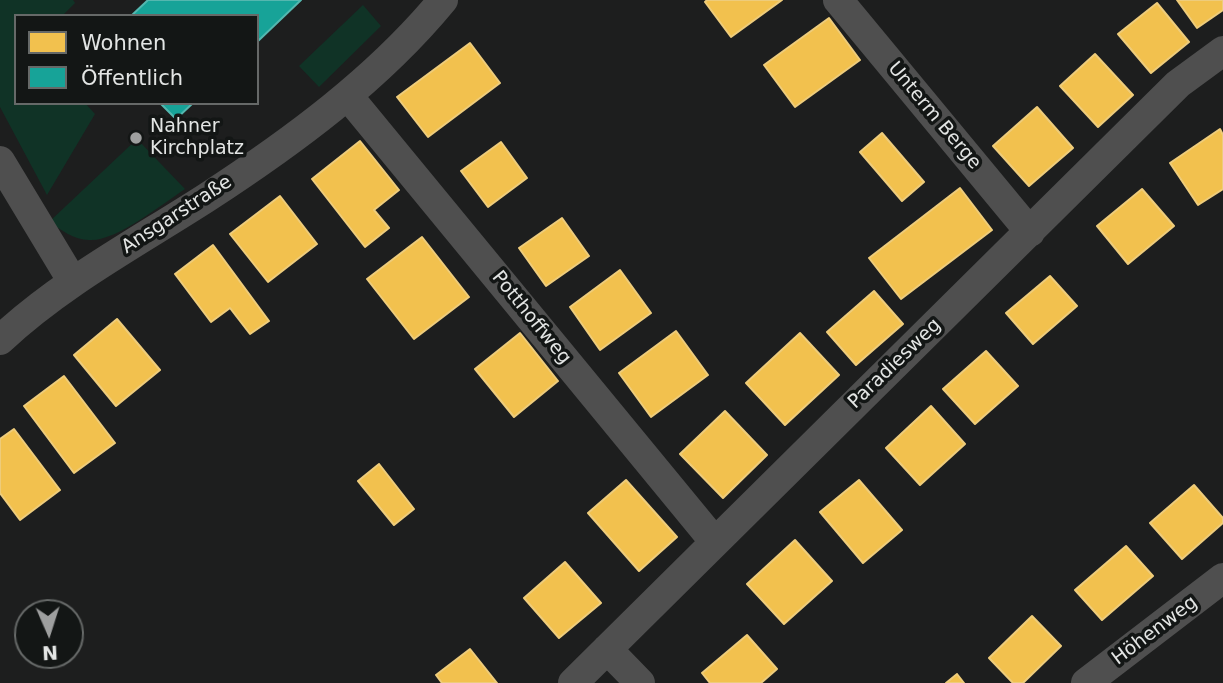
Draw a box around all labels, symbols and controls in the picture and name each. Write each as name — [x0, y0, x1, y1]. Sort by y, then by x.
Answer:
legend — [14, 14, 259, 105]
text: Wohnen — [81, 31, 166, 55]
street label: Unterm Berge — [883, 58, 985, 174]
text: Öffentlich — [81, 66, 183, 90]
place label: Nahner Kirchplatz — [150, 116, 244, 160]
marker: Nahner Kirchplatz — [128, 130, 144, 146]
street label: Ansgarstraße — [118, 171, 236, 259]
street label: Potthoffweg — [486, 267, 576, 369]
street label: Paradiesweg — [844, 314, 946, 414]
street label: Höhenweg — [1108, 592, 1202, 670]
north arrow — [14, 599, 84, 669]
text: N — [41, 642, 59, 664]

